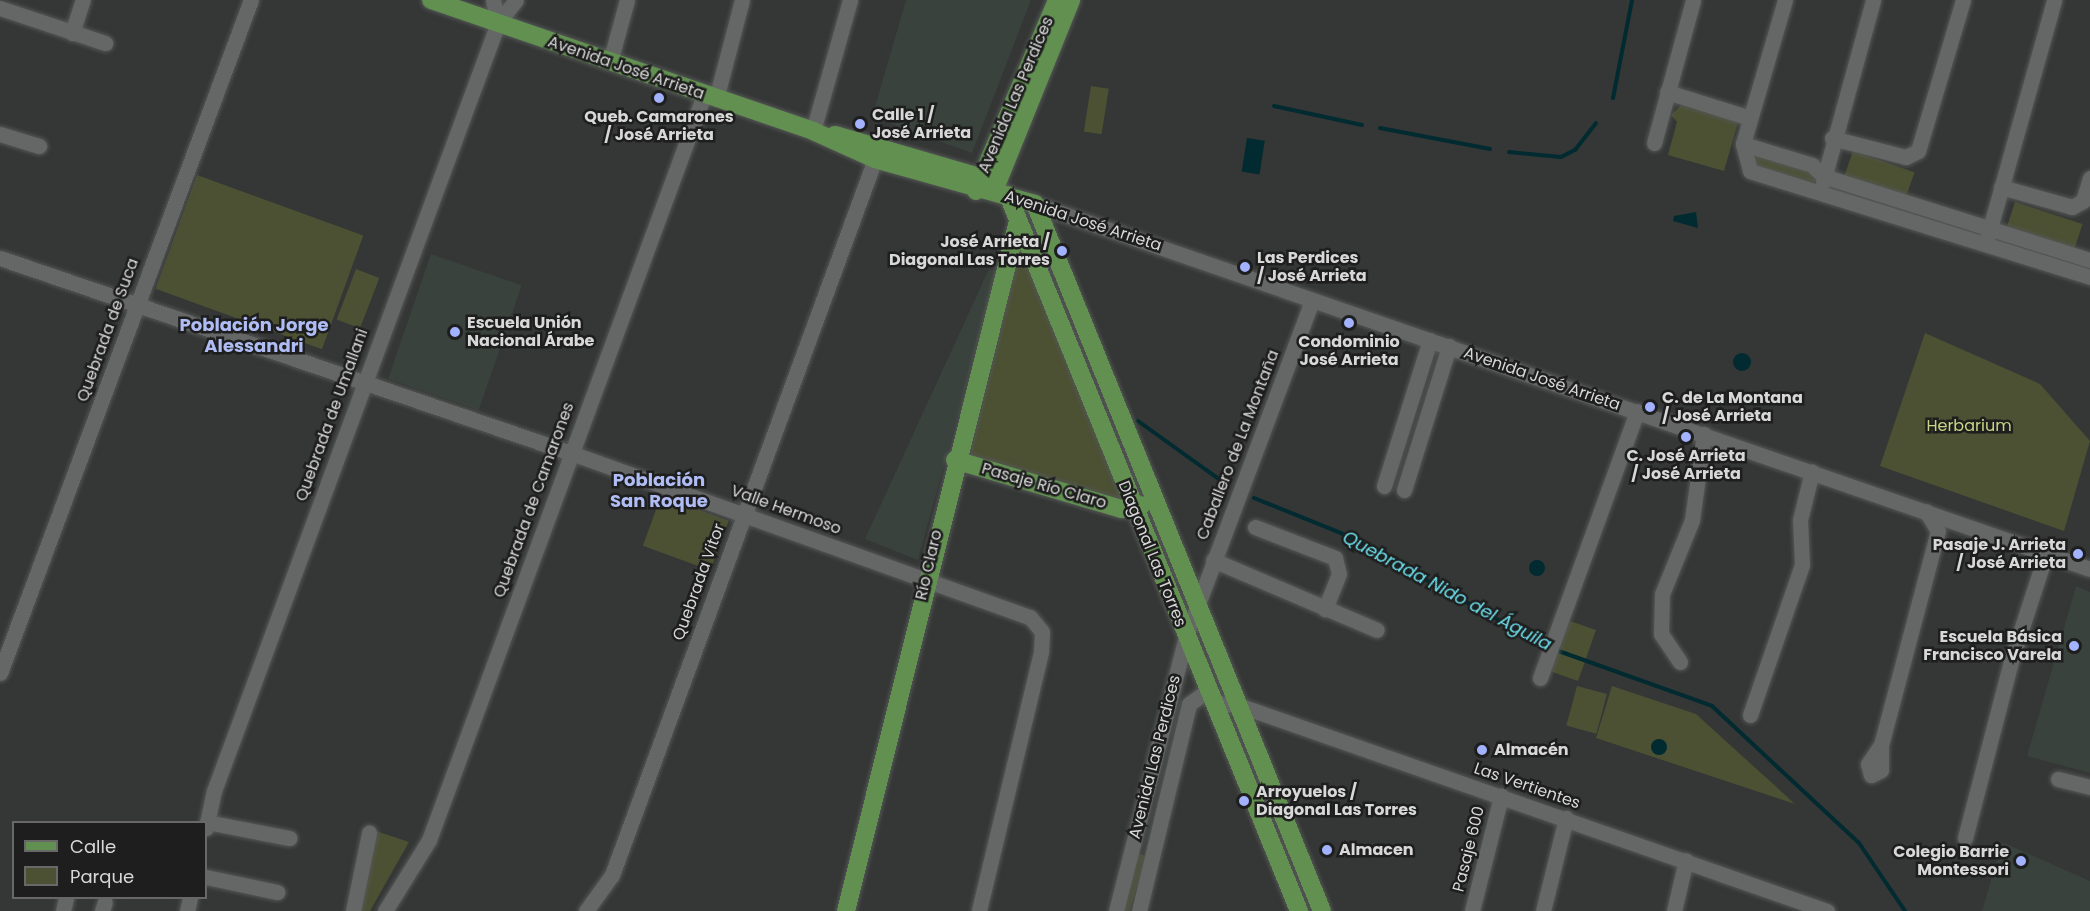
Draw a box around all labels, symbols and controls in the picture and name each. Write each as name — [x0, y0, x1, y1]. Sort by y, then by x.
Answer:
street label: Avenida Las Perdices — [974, 14, 1058, 176]
street label: Avenida José Arrieta — [545, 32, 707, 104]
marker: Queb. Camarones / José Arrieta — [652, 91, 666, 105]
place label: Calle 1 / José Arrieta — [872, 105, 971, 143]
place label: Queb. Camarones / José Arrieta — [584, 107, 734, 145]
marker: Calle 1 / José Arrieta — [853, 117, 867, 131]
street label: Avenida José Arrieta — [1002, 186, 1164, 256]
place label: José Arrieta / Diagonal Las Torres — [889, 232, 1050, 270]
marker: José Arrieta / Diagonal Las Torres — [1055, 244, 1069, 258]
place label: Las Perdices / José Arrieta — [1257, 248, 1367, 286]
street label: Quebrada de Suca — [73, 256, 143, 404]
marker: Las Perdices / José Arrieta — [1238, 260, 1252, 274]
place label: Escuela Unión Nacional Árabe — [467, 313, 594, 351]
district label: Población Jorge Alessandri — [180, 315, 328, 358]
marker: Condominio José Arrieta — [1342, 316, 1356, 330]
marker: Escuela Unión Nacional Árabe — [448, 325, 462, 339]
street label: Quebrada de Umallani — [292, 326, 372, 504]
place label: Condominio José Arrieta — [1298, 332, 1400, 370]
street label: Avenida José Arrieta — [1461, 343, 1623, 415]
street label: Caballero de La Montaña — [1193, 347, 1283, 543]
place label: C. de La Montana / José Arrieta — [1662, 388, 1803, 426]
street label: Quebrada de Camarones — [490, 400, 578, 600]
marker: C. de La Montana / José Arrieta — [1643, 400, 1657, 414]
park label: Herbarium — [1926, 416, 2012, 436]
marker: C. José Arrieta / José Arrieta — [1679, 430, 1693, 444]
place label: C. José Arrieta / José Arrieta — [1626, 446, 1746, 484]
street label: Pasaje Río Claro — [979, 459, 1109, 513]
district label: Población San Roque — [610, 470, 708, 512]
street label: Diagonal Las Torres — [1114, 478, 1190, 630]
street label: Valle Hermoso — [728, 481, 844, 539]
street label: Quebrada Vitor — [669, 521, 729, 643]
water label: Quebrada Nido del Águila — [1339, 527, 1555, 655]
street label: Río Claro — [912, 528, 946, 602]
place label: Pasaje J. Arrieta / José Arrieta — [1933, 535, 2066, 573]
marker: Pasaje J. Arrieta / José Arrieta — [2071, 547, 2085, 561]
place label: Escuela Básica Francisco Varela — [1923, 627, 2062, 665]
marker: Escuela Básica Francisco Varela — [2067, 639, 2081, 653]
street label: Avenida Las Perdices — [1125, 673, 1185, 841]
place label: Almacén — [1494, 740, 1569, 760]
marker: Almacén — [1475, 743, 1489, 757]
street label: Las Vertientes — [1471, 759, 1583, 813]
place label: Arroyuelos / Diagonal Las Torres — [1256, 782, 1417, 820]
marker: Arroyuelos / Diagonal Las Torres — [1237, 794, 1251, 808]
street label: Pasaje 600 — [1449, 804, 1489, 894]
legend — [12, 821, 207, 899]
text: Calle — [70, 834, 116, 859]
place label: Almacen — [1339, 840, 1414, 860]
place label: Colegio Barrie Montessori — [1893, 842, 2009, 880]
marker: Almacen — [1320, 843, 1334, 857]
marker: Colegio Barrie Montessori — [2014, 854, 2028, 868]
text: Parque — [70, 864, 134, 889]

